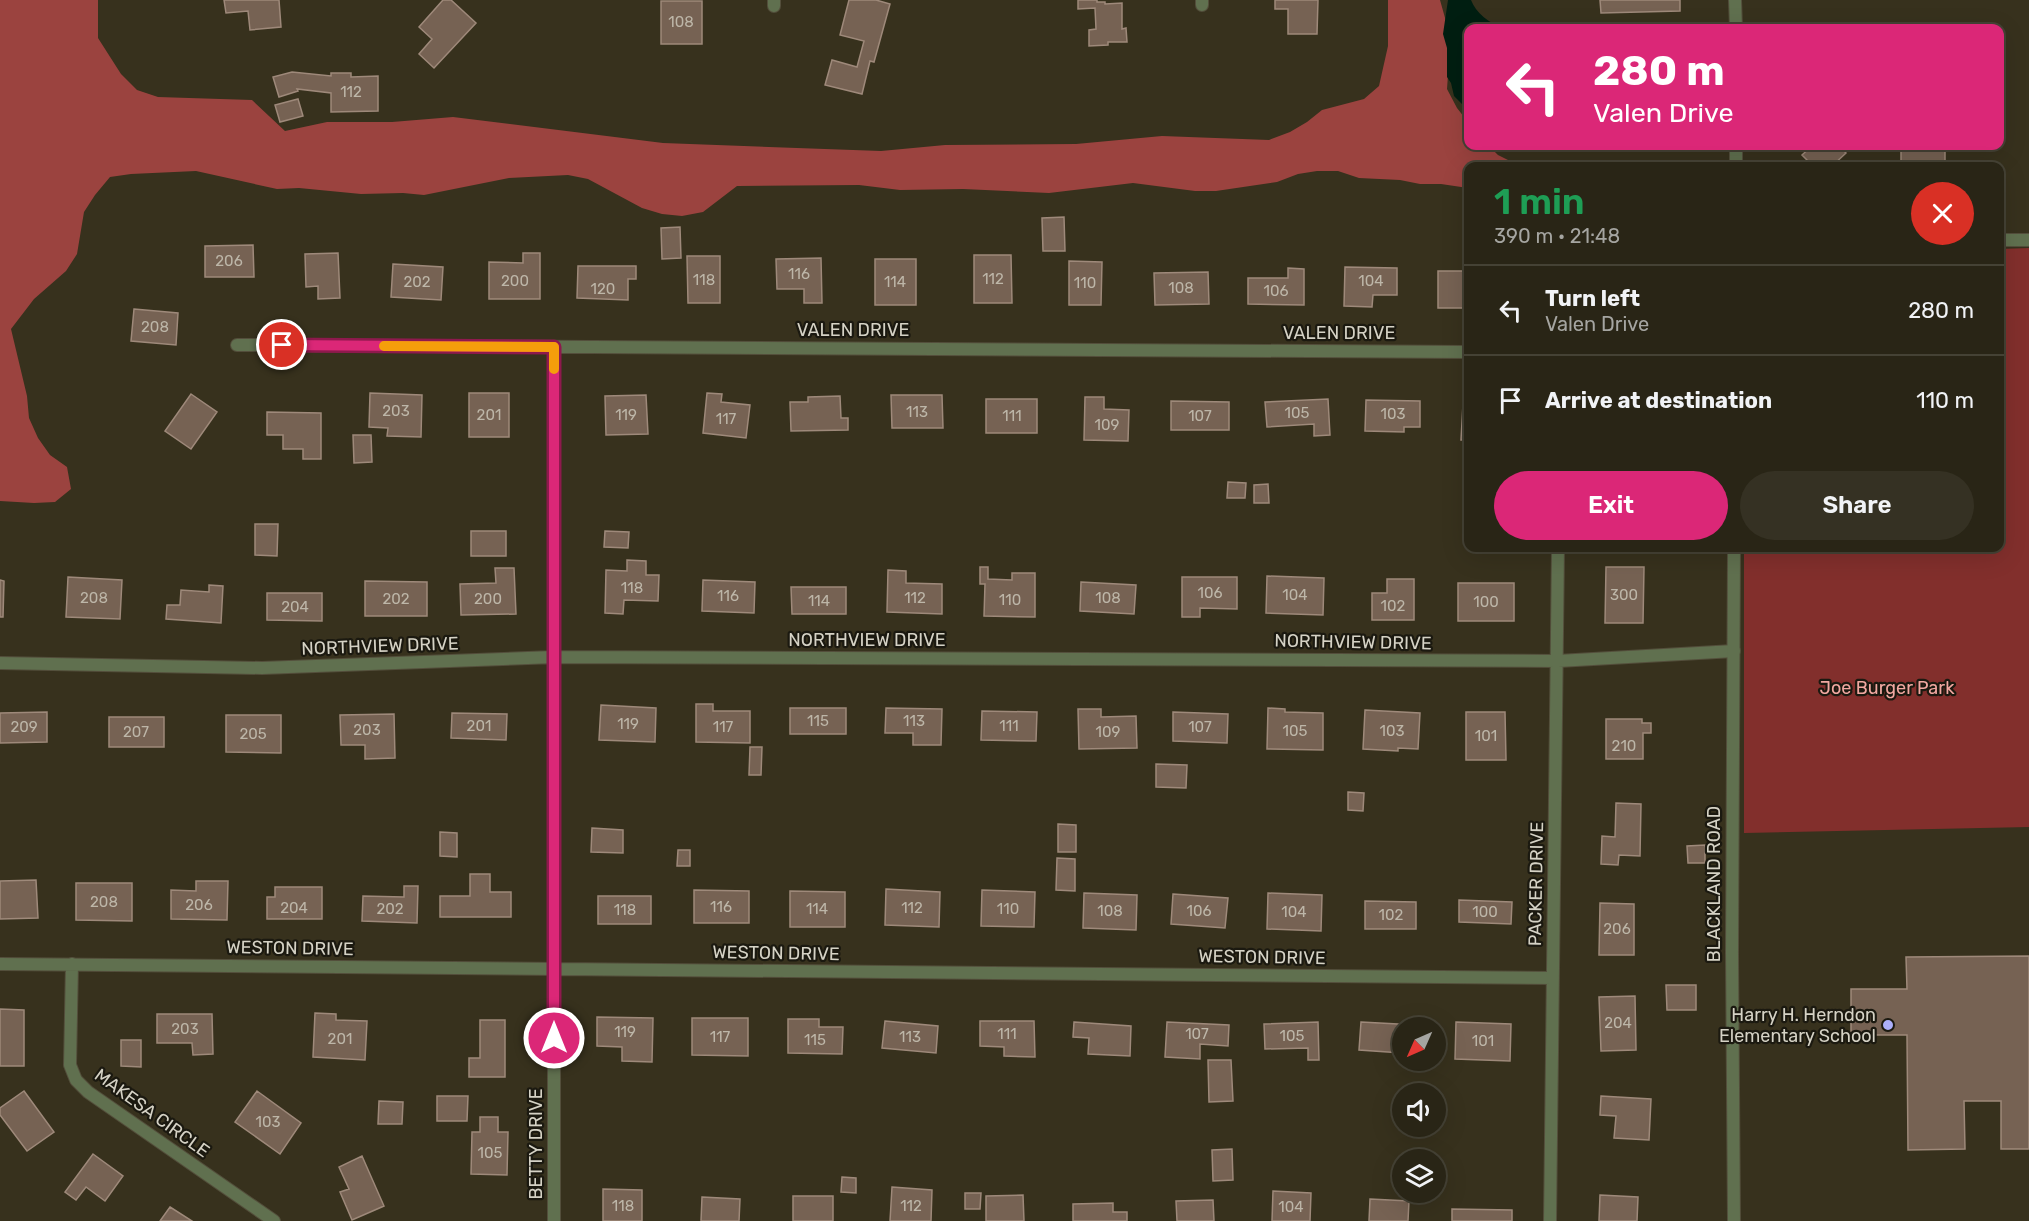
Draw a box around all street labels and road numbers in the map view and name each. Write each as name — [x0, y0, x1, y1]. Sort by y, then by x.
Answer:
street label: VALEN DRIVE — [797, 319, 909, 341]
street label: VALEN DRIVE — [1283, 322, 1395, 344]
street label: NORTHVIEW DRIVE — [788, 629, 946, 651]
street label: NORTHVIEW DRIVE — [1274, 630, 1432, 654]
street label: NORTHVIEW DRIVE — [301, 632, 459, 660]
street label: BLACKLAND ROAD — [1703, 806, 1725, 962]
street label: PACKER DRIVE — [1524, 822, 1548, 946]
street label: WESTON DRIVE — [226, 936, 354, 960]
street label: WESTON DRIVE — [712, 941, 840, 965]
street label: WESTON DRIVE — [1198, 945, 1326, 969]
street label: MAKESA CIRCLE — [90, 1064, 214, 1162]
street label: BETTY DRIVE — [525, 1088, 547, 1200]

